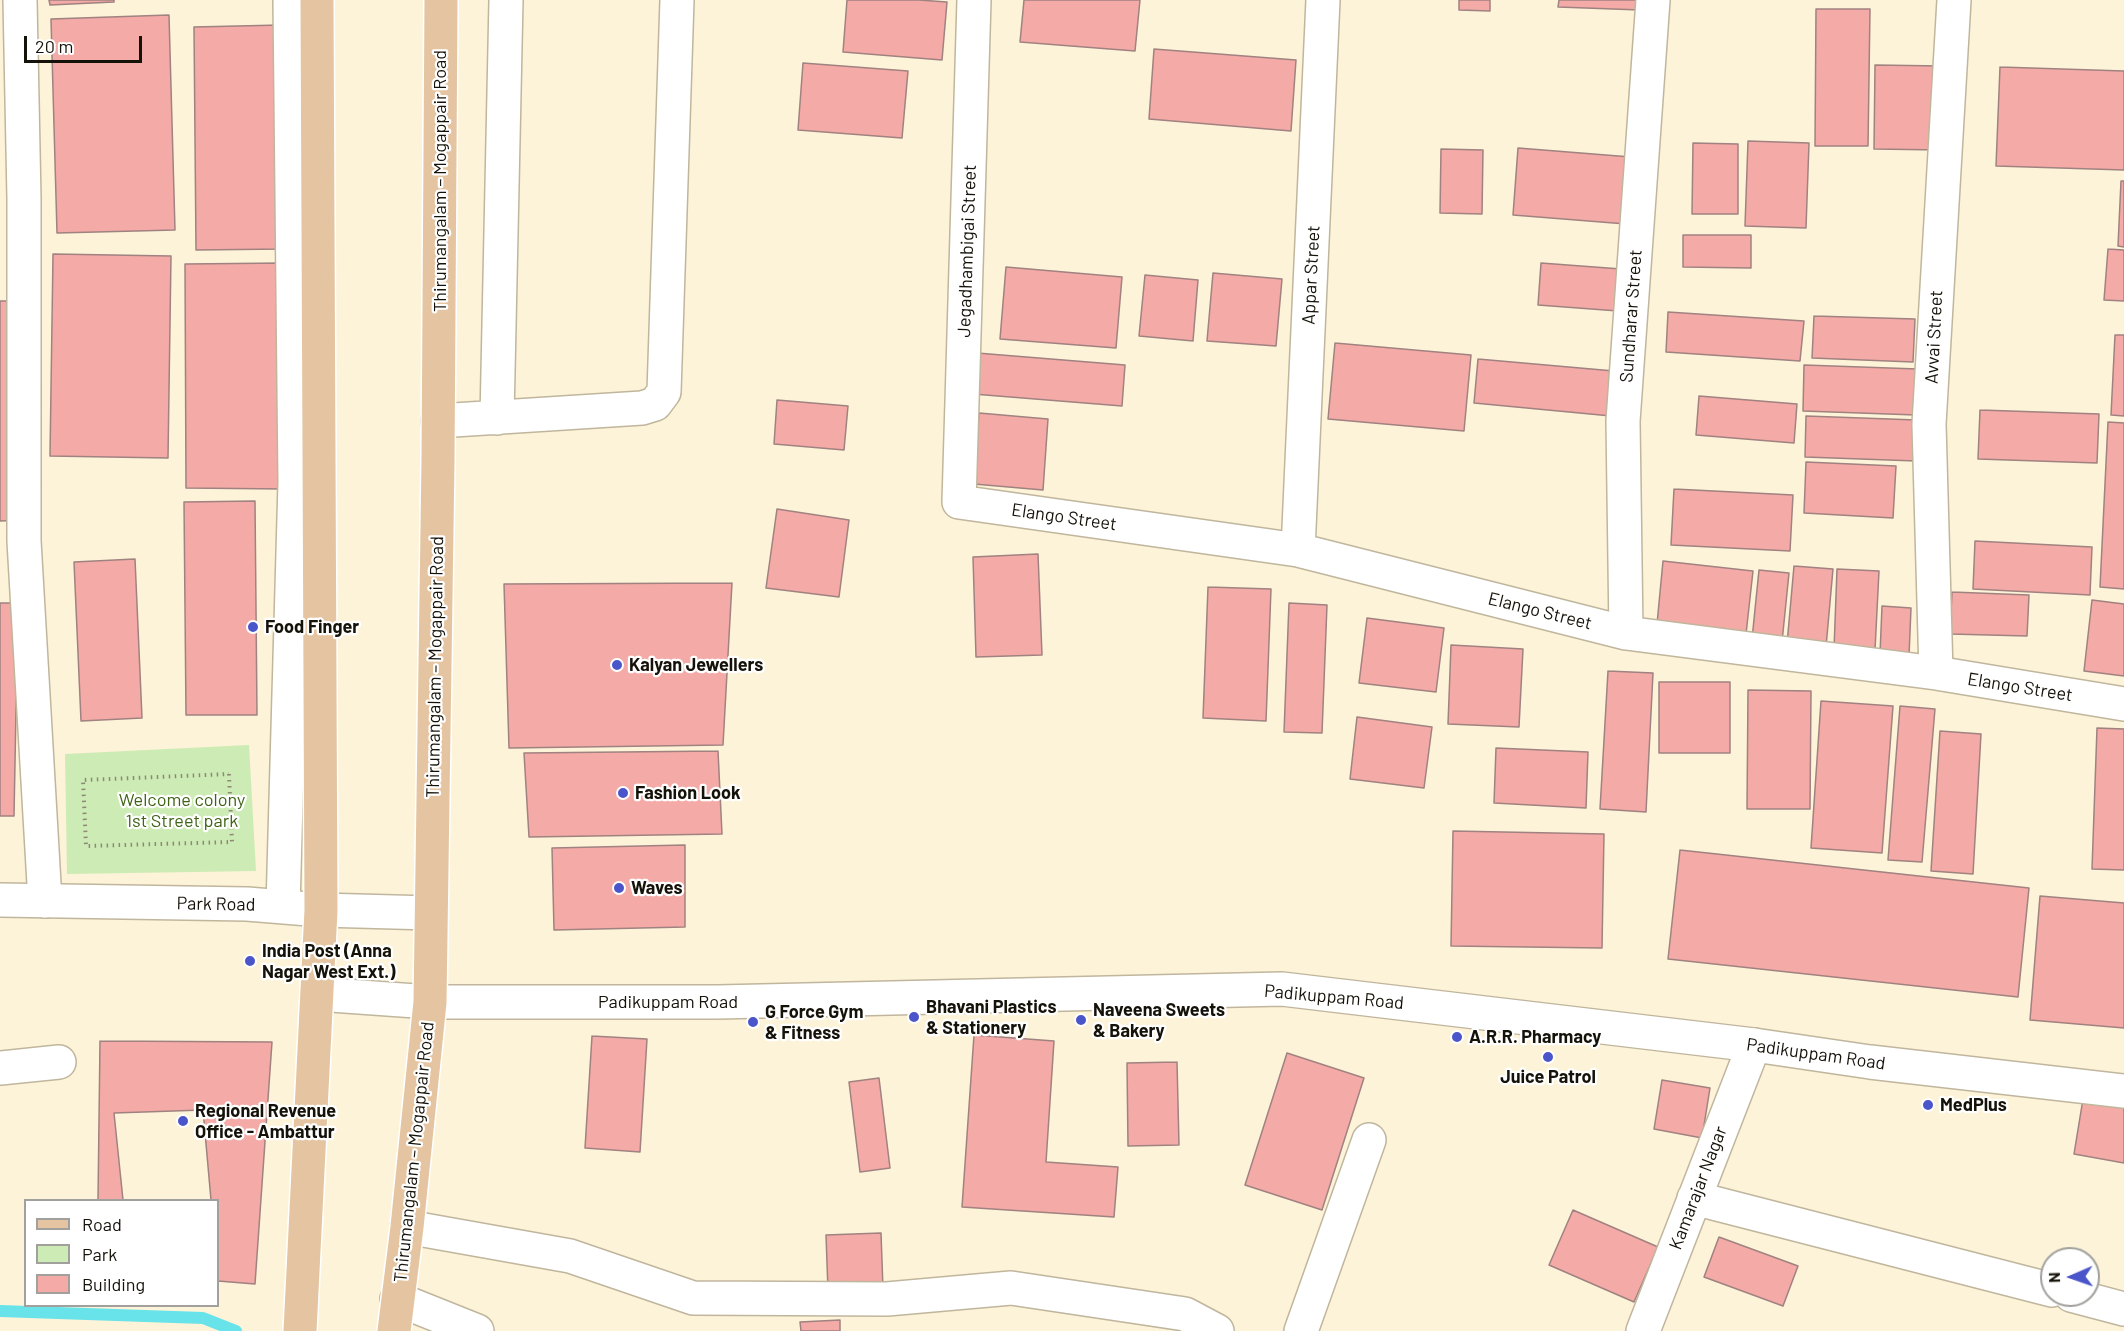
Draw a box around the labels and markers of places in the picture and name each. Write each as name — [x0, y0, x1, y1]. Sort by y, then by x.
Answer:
place label: Food Finger — [265, 616, 359, 638]
marker: Food Finger — [246, 620, 260, 634]
place label: Kalyan Jewellers — [629, 654, 763, 676]
marker: Kalyan Jewellers — [610, 658, 624, 672]
place label: Fashion Look — [635, 782, 741, 804]
marker: Fashion Look — [616, 786, 630, 800]
place label: Waves — [631, 877, 682, 899]
marker: Waves — [612, 881, 626, 895]
place label: India Post (Anna Nagar West Ext.) — [262, 940, 395, 982]
marker: India Post (Anna Nagar West Ext.) — [243, 954, 257, 968]
place label: Bhavani Plastics & Stationery — [926, 996, 1056, 1038]
place label: Naveena Sweets & Bakery — [1093, 999, 1225, 1042]
place label: G Force Gym & Fitness — [765, 1001, 863, 1044]
marker: Bhavani Plastics & Stationery — [907, 1010, 921, 1024]
marker: Naveena Sweets & Bakery — [1074, 1013, 1088, 1027]
marker: G Force Gym & Fitness — [746, 1015, 760, 1029]
place label: A.R.R. Pharmacy — [1469, 1026, 1601, 1048]
marker: A.R.R. Pharmacy — [1450, 1030, 1464, 1044]
marker: Juice Patrol — [1541, 1050, 1555, 1064]
place label: Juice Patrol — [1500, 1066, 1596, 1088]
place label: MedPlus — [1940, 1094, 2007, 1116]
marker: MedPlus — [1921, 1098, 1935, 1112]
place label: Regional Revenue Office - Ambattur — [195, 1100, 336, 1142]
marker: Regional Revenue Office - Ambattur — [176, 1114, 190, 1128]

